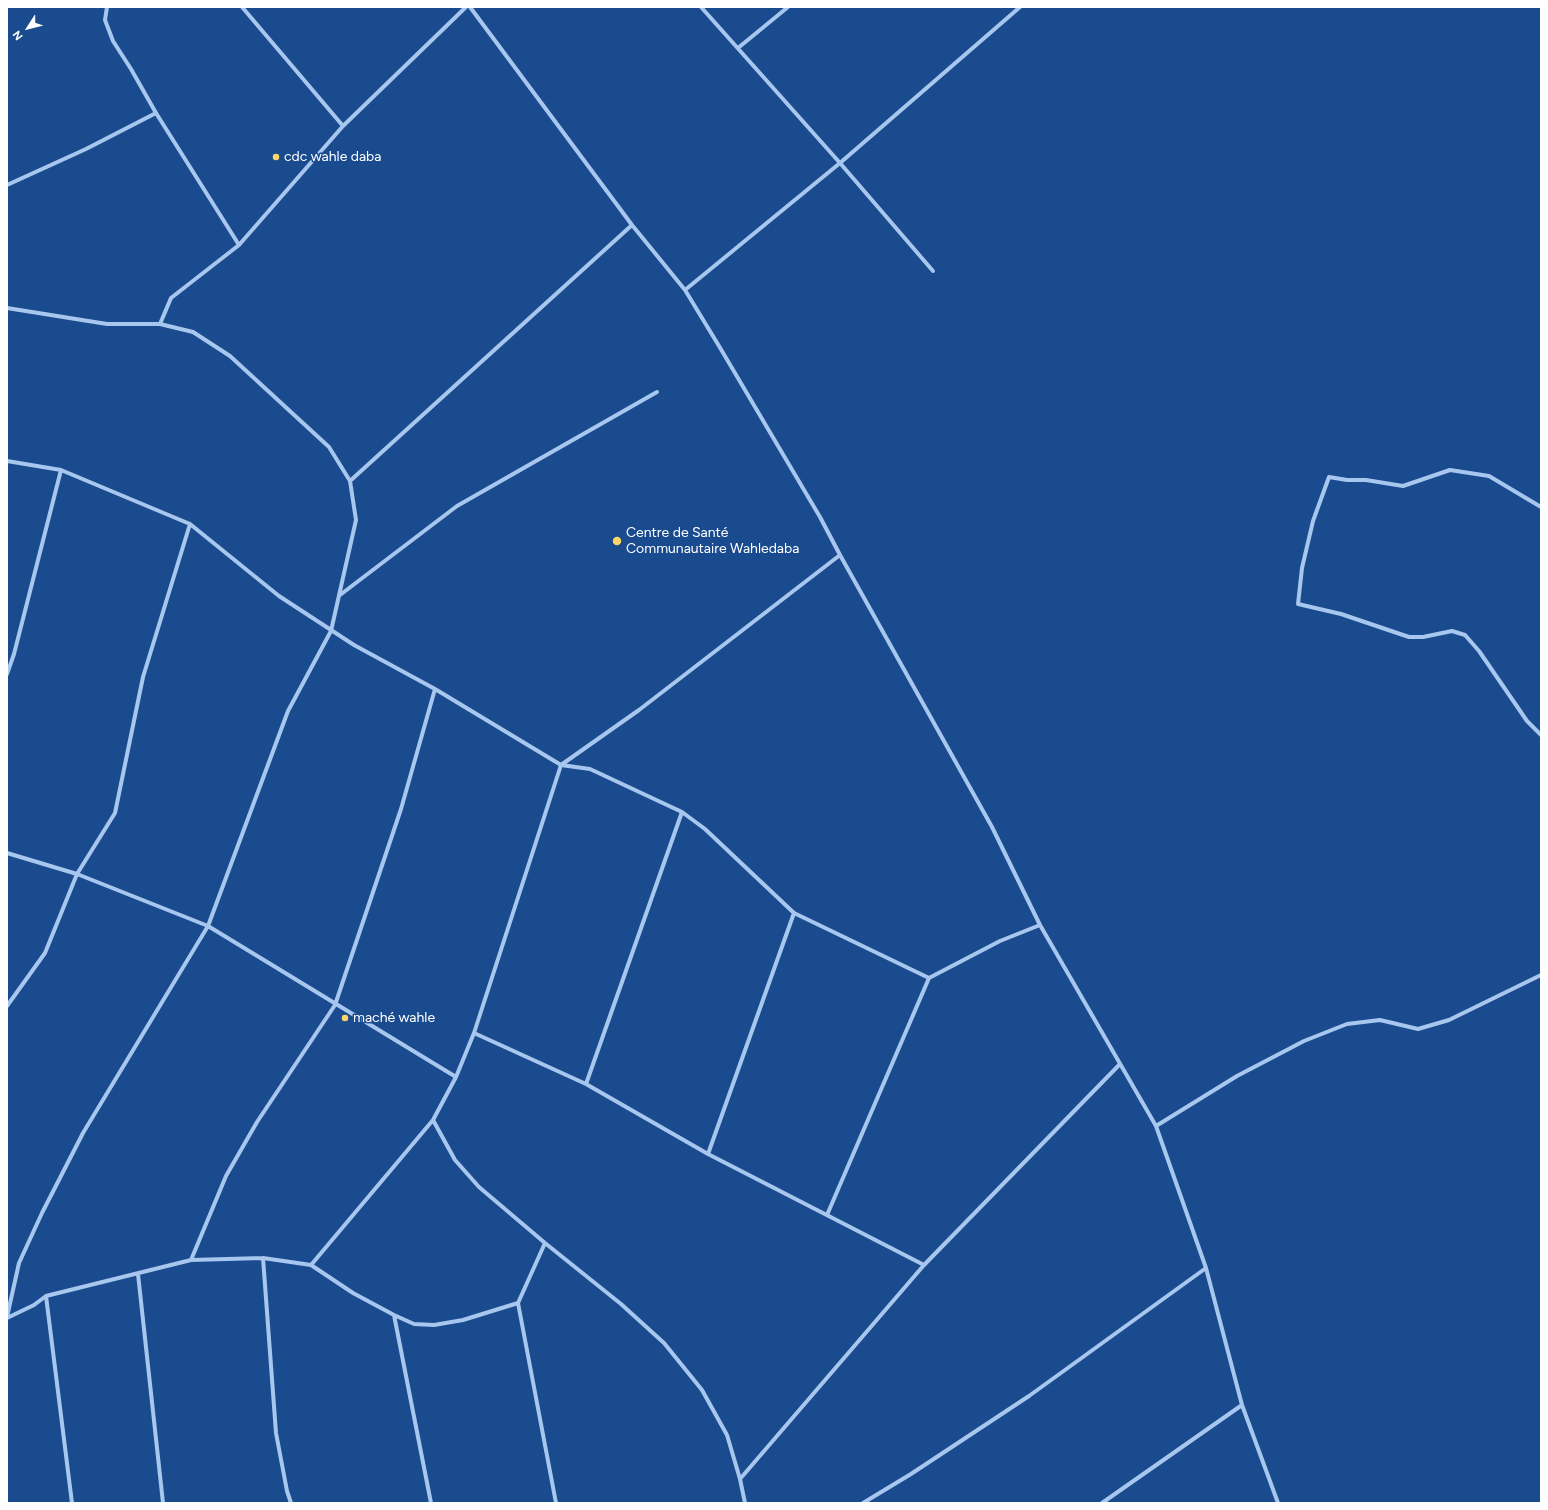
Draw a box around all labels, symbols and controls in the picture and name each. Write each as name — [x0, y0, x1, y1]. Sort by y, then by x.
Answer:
north arrow — [8, 8, 48, 48]
text: N — [10, 28, 26, 43]
place label: cdc wahle daba — [284, 149, 381, 165]
marker: cdc wahle daba — [271, 152, 281, 162]
place label: Centre de Santé Communautaire Wahledaba — [626, 525, 799, 558]
marker: Centre de Santé Communautaire Wahledaba — [611, 535, 623, 547]
place label: maché wahle — [353, 1010, 435, 1026]
marker: maché wahle — [340, 1013, 350, 1023]

